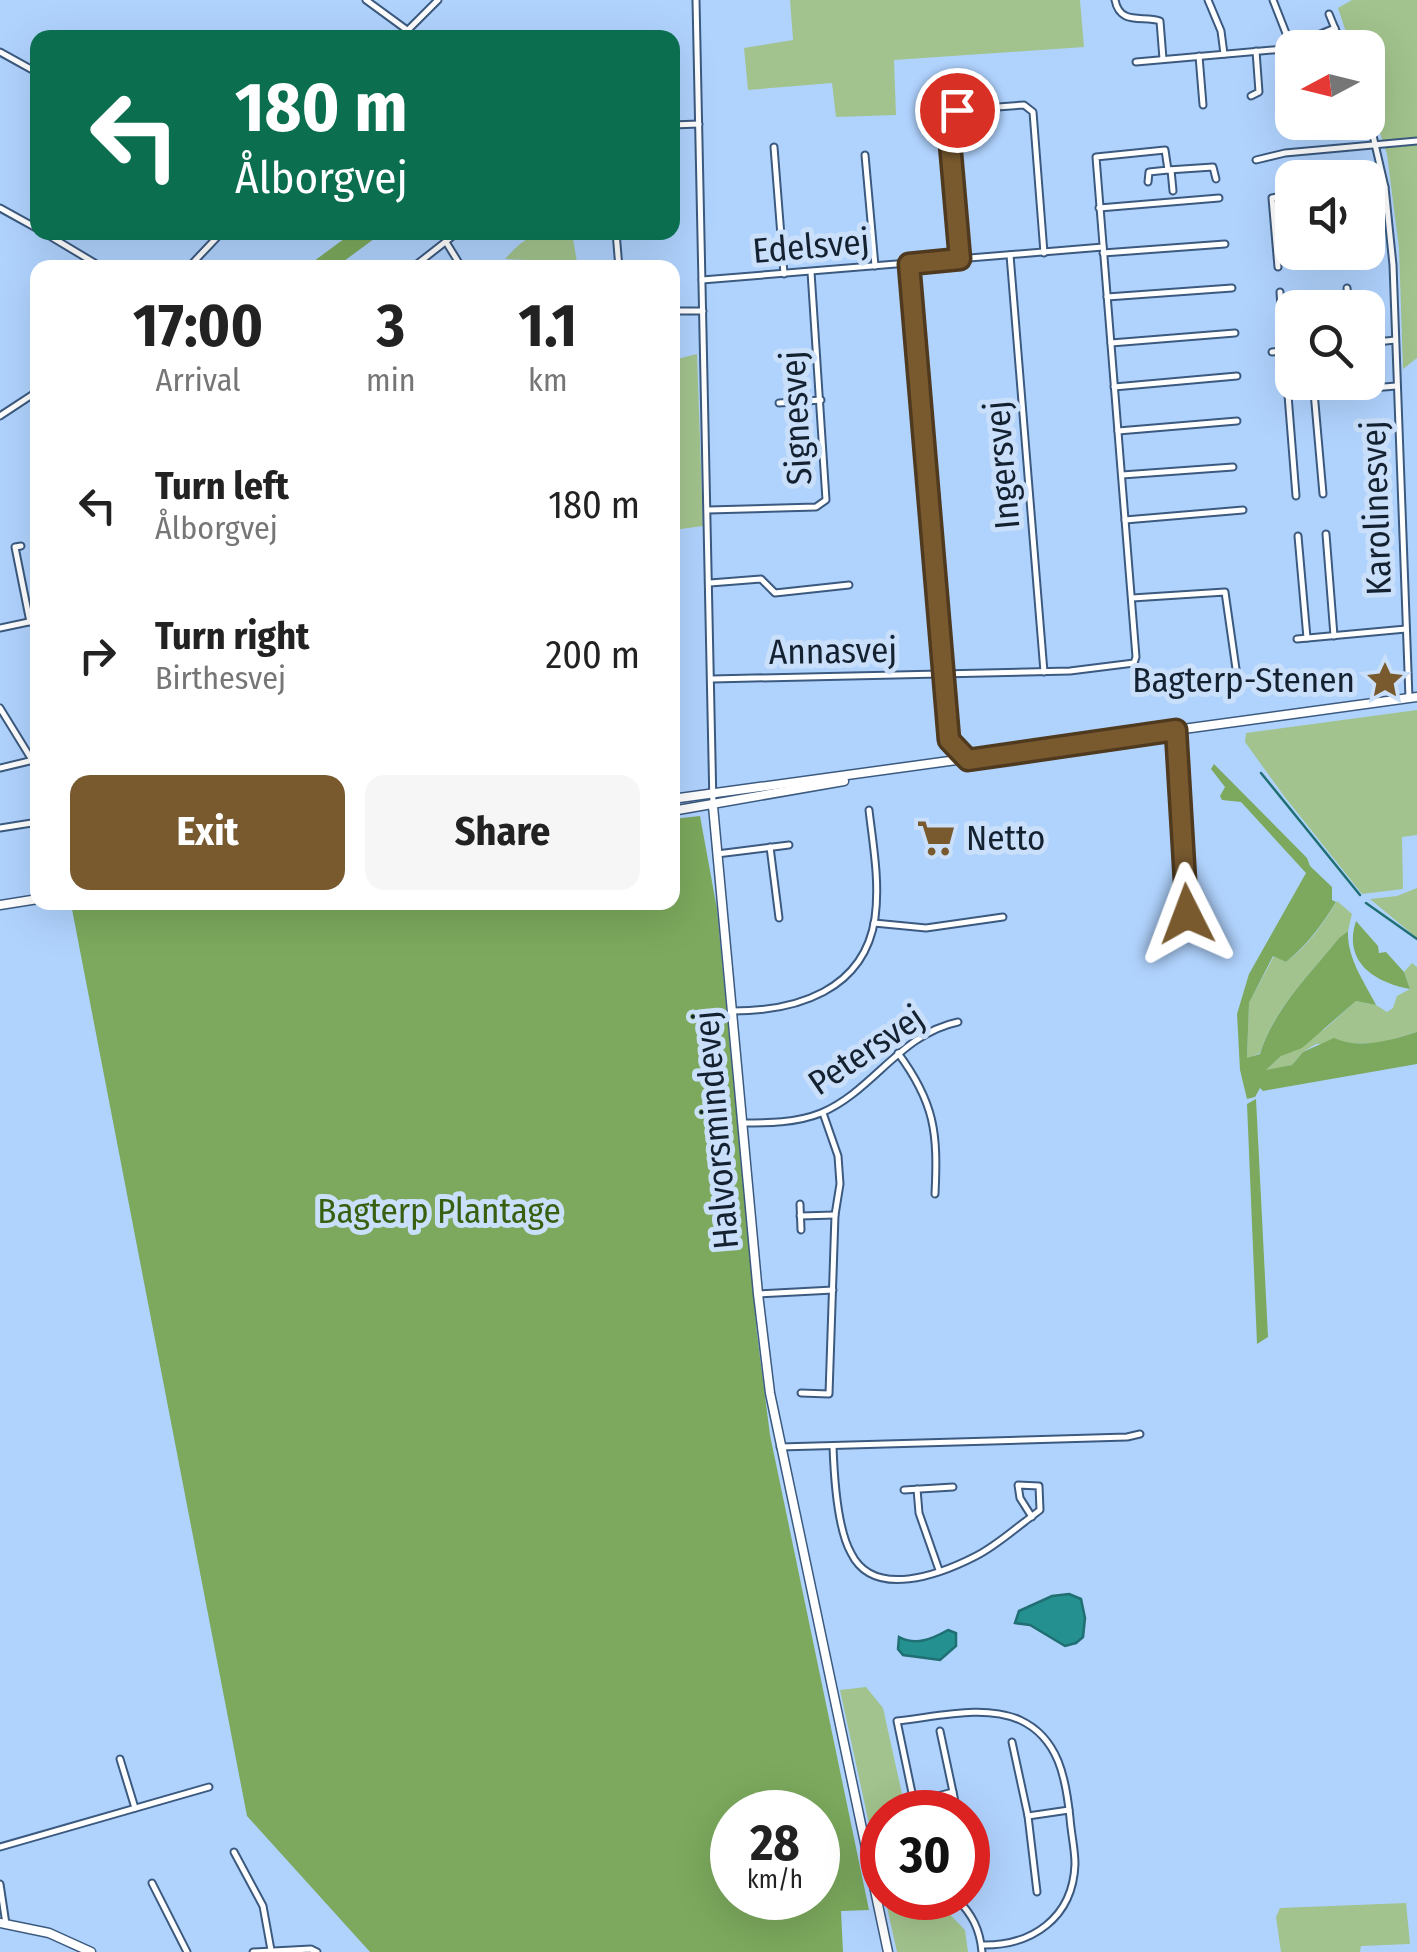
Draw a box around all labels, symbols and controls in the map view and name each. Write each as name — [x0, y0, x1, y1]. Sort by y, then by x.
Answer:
north arrow — [1275, 30, 1385, 140]
map controls — [1275, 30, 1385, 400]
text: 180 m — [235, 66, 408, 150]
pin — [915, 68, 1000, 153]
icon: left — [70, 70, 200, 200]
icon: arrive — [930, 83, 985, 138]
text: Ålborgvej — [235, 151, 408, 205]
button: sound — [1275, 160, 1385, 270]
street label: Edelsvej — [751, 220, 871, 272]
text: 17:00 — [133, 290, 263, 362]
text: 3 — [377, 290, 405, 362]
text: 1.1 — [519, 290, 577, 362]
button: search — [1275, 290, 1385, 400]
street label: Signesvej — [772, 350, 820, 486]
text: Arrival — [156, 361, 240, 399]
text: min — [366, 361, 416, 399]
text: km — [528, 361, 568, 399]
street label: Ingersvej — [975, 399, 1029, 531]
street label: Karolinesvej — [1352, 420, 1400, 596]
text: Turn left — [155, 463, 289, 509]
icon: left — [70, 478, 125, 533]
text: 180 m — [548, 482, 640, 528]
text: Ålborgvej — [155, 509, 278, 547]
text: Turn right — [155, 613, 309, 659]
icon: right — [70, 628, 125, 683]
street label: Annasvej — [769, 629, 897, 673]
text: 200 m — [545, 632, 640, 678]
text: Birthesvej — [155, 659, 286, 697]
place label: Bagterp-Stenen — [1132, 659, 1355, 701]
place icon: Bagterp-Stenen — [1364, 659, 1406, 701]
button: Exit — [70, 775, 345, 890]
button: Share — [365, 775, 640, 890]
supermarket icon: Netto — [915, 817, 957, 859]
place label: Netto — [966, 817, 1045, 859]
position arrow — [1135, 862, 1239, 966]
street label: Petersvej — [800, 996, 932, 1104]
street label: Halvorsmindevej — [685, 1009, 747, 1251]
park label: Bagterp Plantage — [317, 1190, 561, 1232]
speed limit sign: 30 — [860, 1790, 990, 1920]
text: 28 — [750, 1813, 800, 1873]
text: km/h — [747, 1865, 803, 1895]

